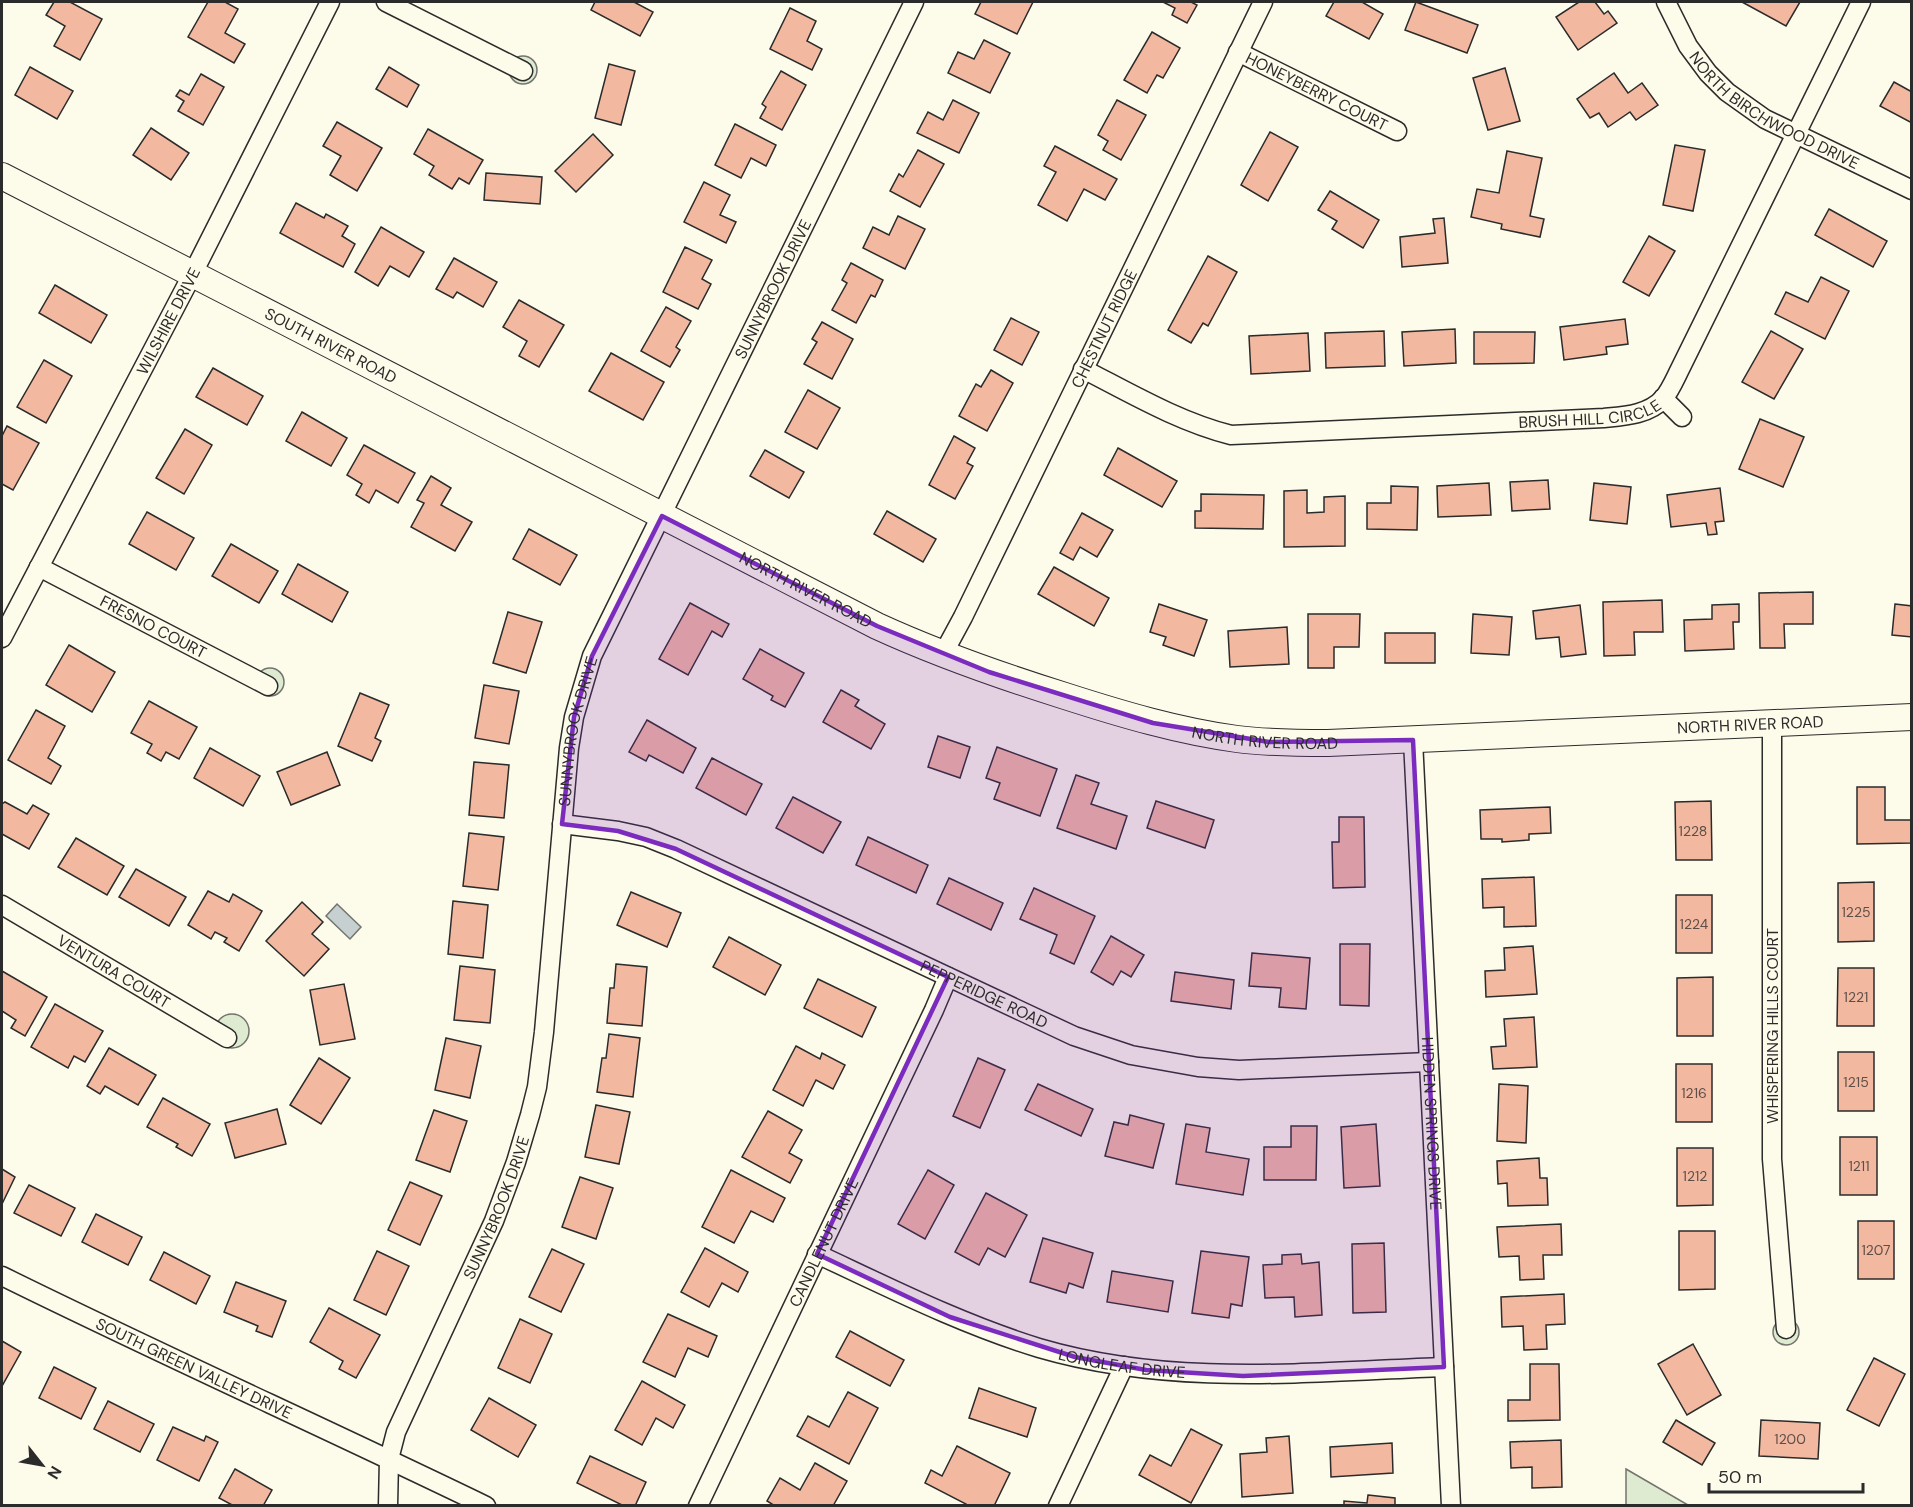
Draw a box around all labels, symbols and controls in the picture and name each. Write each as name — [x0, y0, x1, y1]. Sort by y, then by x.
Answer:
street label: HONEYBERRY COURT — [1242, 47, 1392, 135]
street label: NORTH BIRCHWOOD DRIVE — [1685, 47, 1863, 173]
street label: SUNNYBROOK DRIVE — [730, 216, 816, 362]
street label: WILSHIRE DRIVE — [131, 264, 205, 378]
street label: CHESTNUT RIDGE — [1066, 266, 1142, 391]
street label: SOUTH RIVER ROAD — [261, 303, 401, 388]
street label: BRUSH HILL CIRCLE — [1518, 394, 1665, 432]
street label: NORTH RIVER ROAD — [736, 547, 876, 632]
street label: FRESNO COURT — [97, 590, 210, 663]
street label: SUNNYBROOK DRIVE — [553, 654, 602, 807]
street label: NORTH RIVER ROAD — [1676, 710, 1824, 738]
street label: NORTH RIVER ROAD — [1190, 721, 1338, 754]
house number: 1228 — [1679, 822, 1707, 840]
house number: 1225 — [1841, 903, 1871, 921]
house number: 1224 — [1680, 915, 1709, 933]
street label: WHISPERING HILLS COURT — [1762, 928, 1783, 1124]
street label: VENTURA COURT — [54, 930, 174, 1013]
street label: PEPPERIDGE ROAD — [917, 955, 1051, 1033]
house number: 1221 — [1844, 988, 1868, 1006]
street label: HIDDEN SPRINGS DRIVE — [1417, 1036, 1447, 1211]
house number: 1215 — [1843, 1073, 1869, 1091]
house number: 1216 — [1681, 1084, 1707, 1102]
street label: SUNNYBROOK DRIVE — [458, 1133, 534, 1283]
house number: 1211 — [1848, 1157, 1870, 1175]
house number: 1212 — [1683, 1167, 1707, 1185]
street label: CANDLENUT DRIVE — [784, 1174, 863, 1310]
house number: 1207 — [1861, 1241, 1891, 1259]
street label: SOUTH GREEN VALLEY DRIVE — [93, 1313, 296, 1423]
street label: LONGLEAF DRIVE — [1056, 1343, 1186, 1383]
house number: 1200 — [1774, 1430, 1806, 1448]
north arrow — [12, 1435, 72, 1495]
scale bar — [1709, 1456, 1864, 1494]
text: N — [42, 1462, 66, 1483]
text: 50 m — [1718, 1465, 1762, 1489]

